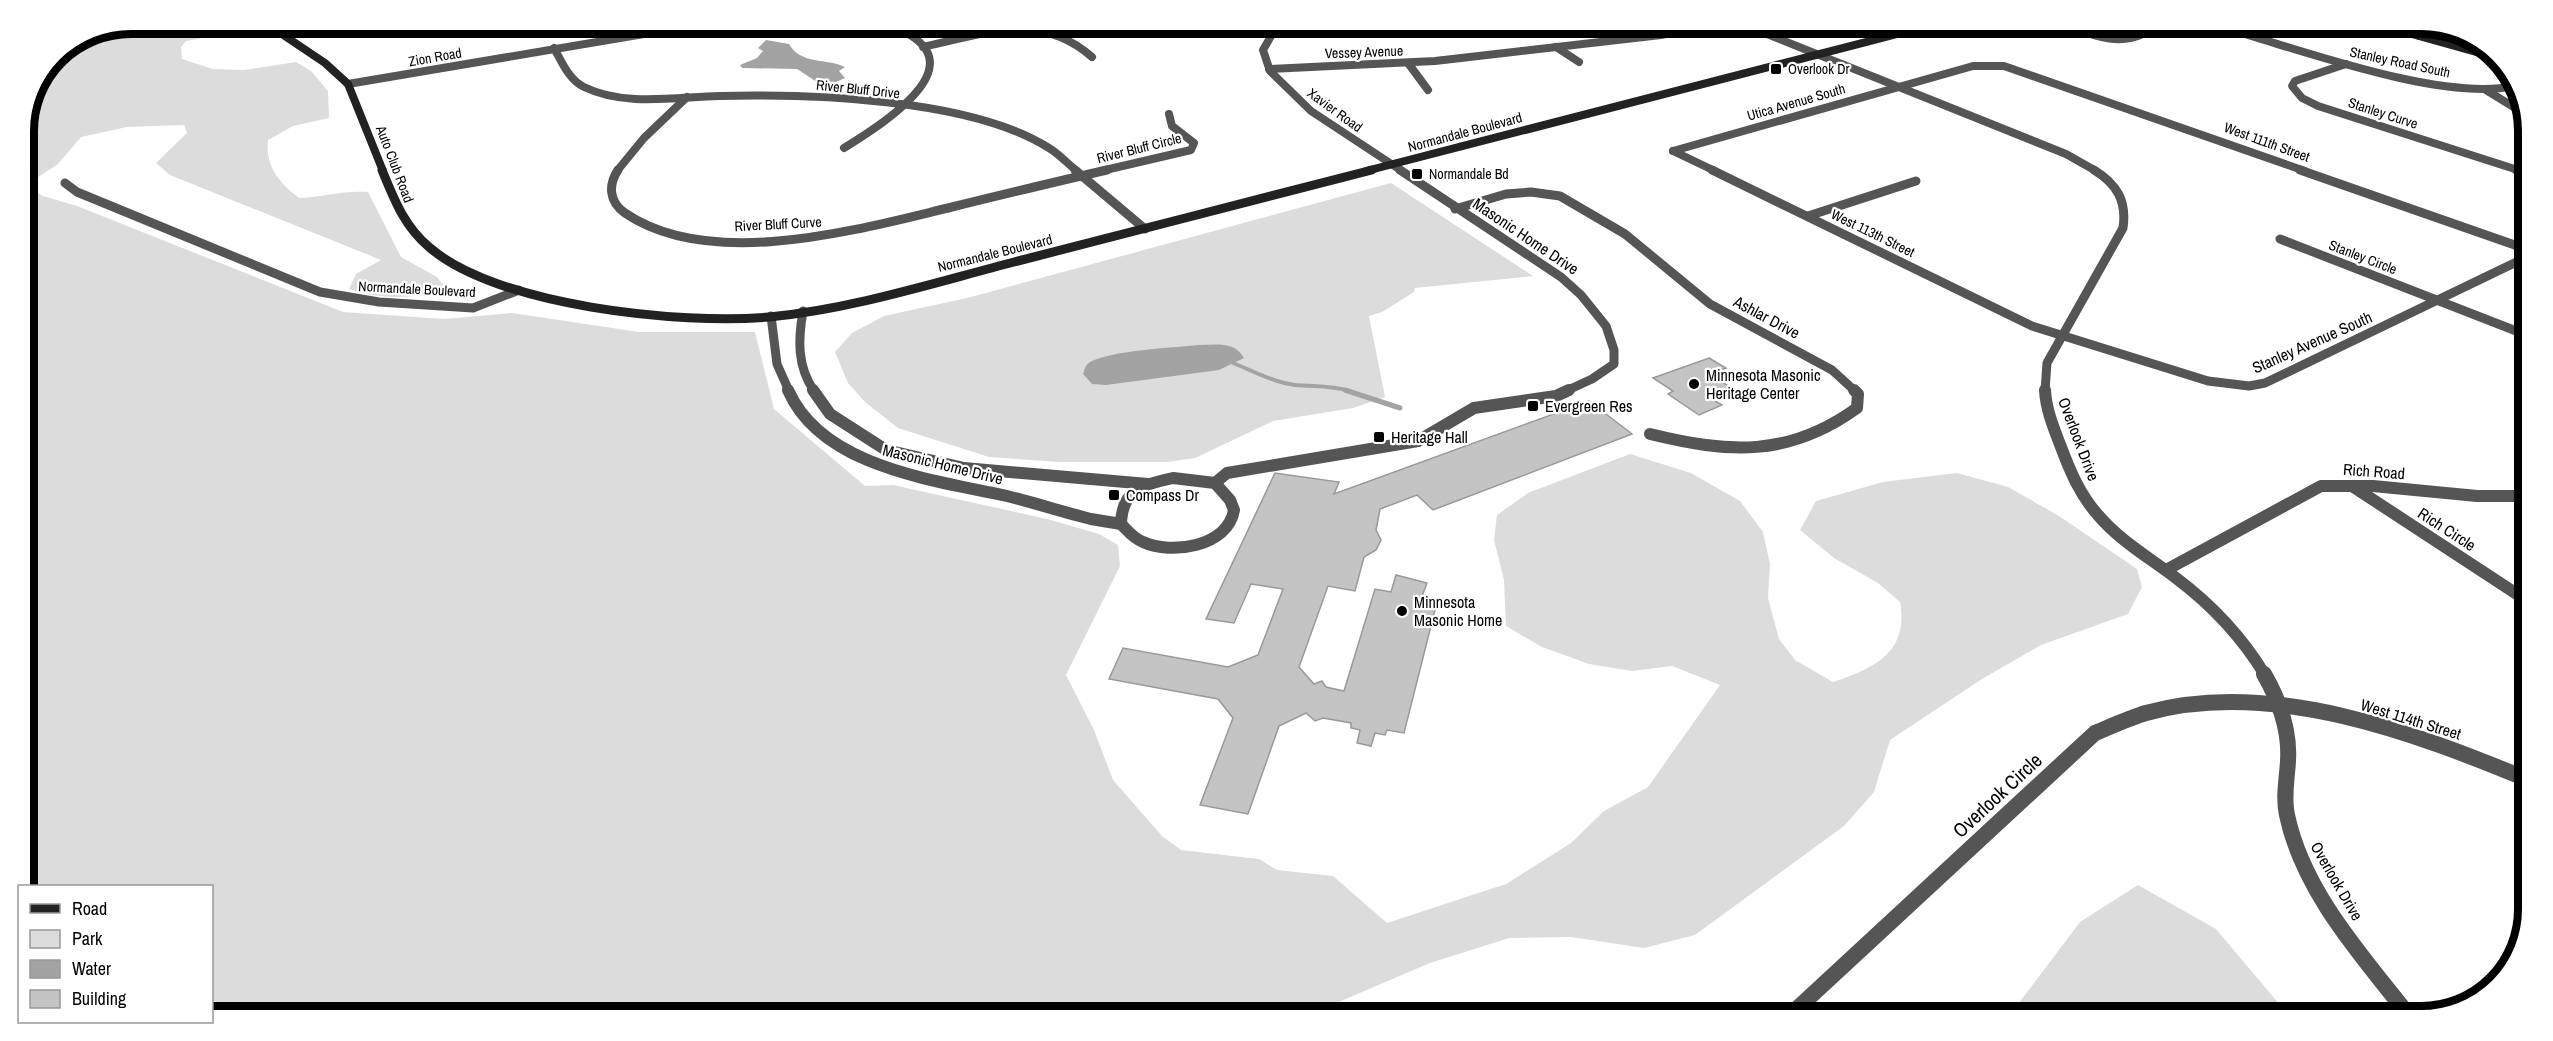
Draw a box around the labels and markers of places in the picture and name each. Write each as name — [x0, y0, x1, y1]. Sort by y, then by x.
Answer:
place label: Overlook Dr — [1788, 60, 1849, 78]
marker: Overlook Dr — [1769, 62, 1783, 76]
place label: Normandale Bd — [1429, 165, 1509, 183]
marker: Normandale Bd — [1410, 167, 1424, 181]
place label: Minnesota Masonic Heritage Center — [1706, 364, 1821, 404]
marker: Minnesota Masonic Heritage Center — [1687, 377, 1701, 391]
place label: Evergreen Res — [1545, 395, 1633, 417]
marker: Evergreen Res — [1526, 399, 1540, 413]
place label: Heritage Hall — [1391, 426, 1468, 448]
marker: Heritage Hall — [1372, 430, 1386, 444]
place label: Compass Dr — [1126, 484, 1200, 506]
marker: Compass Dr — [1107, 488, 1121, 502]
place label: Minnesota Masonic Home — [1414, 591, 1502, 631]
marker: Minnesota Masonic Home — [1395, 604, 1409, 618]

